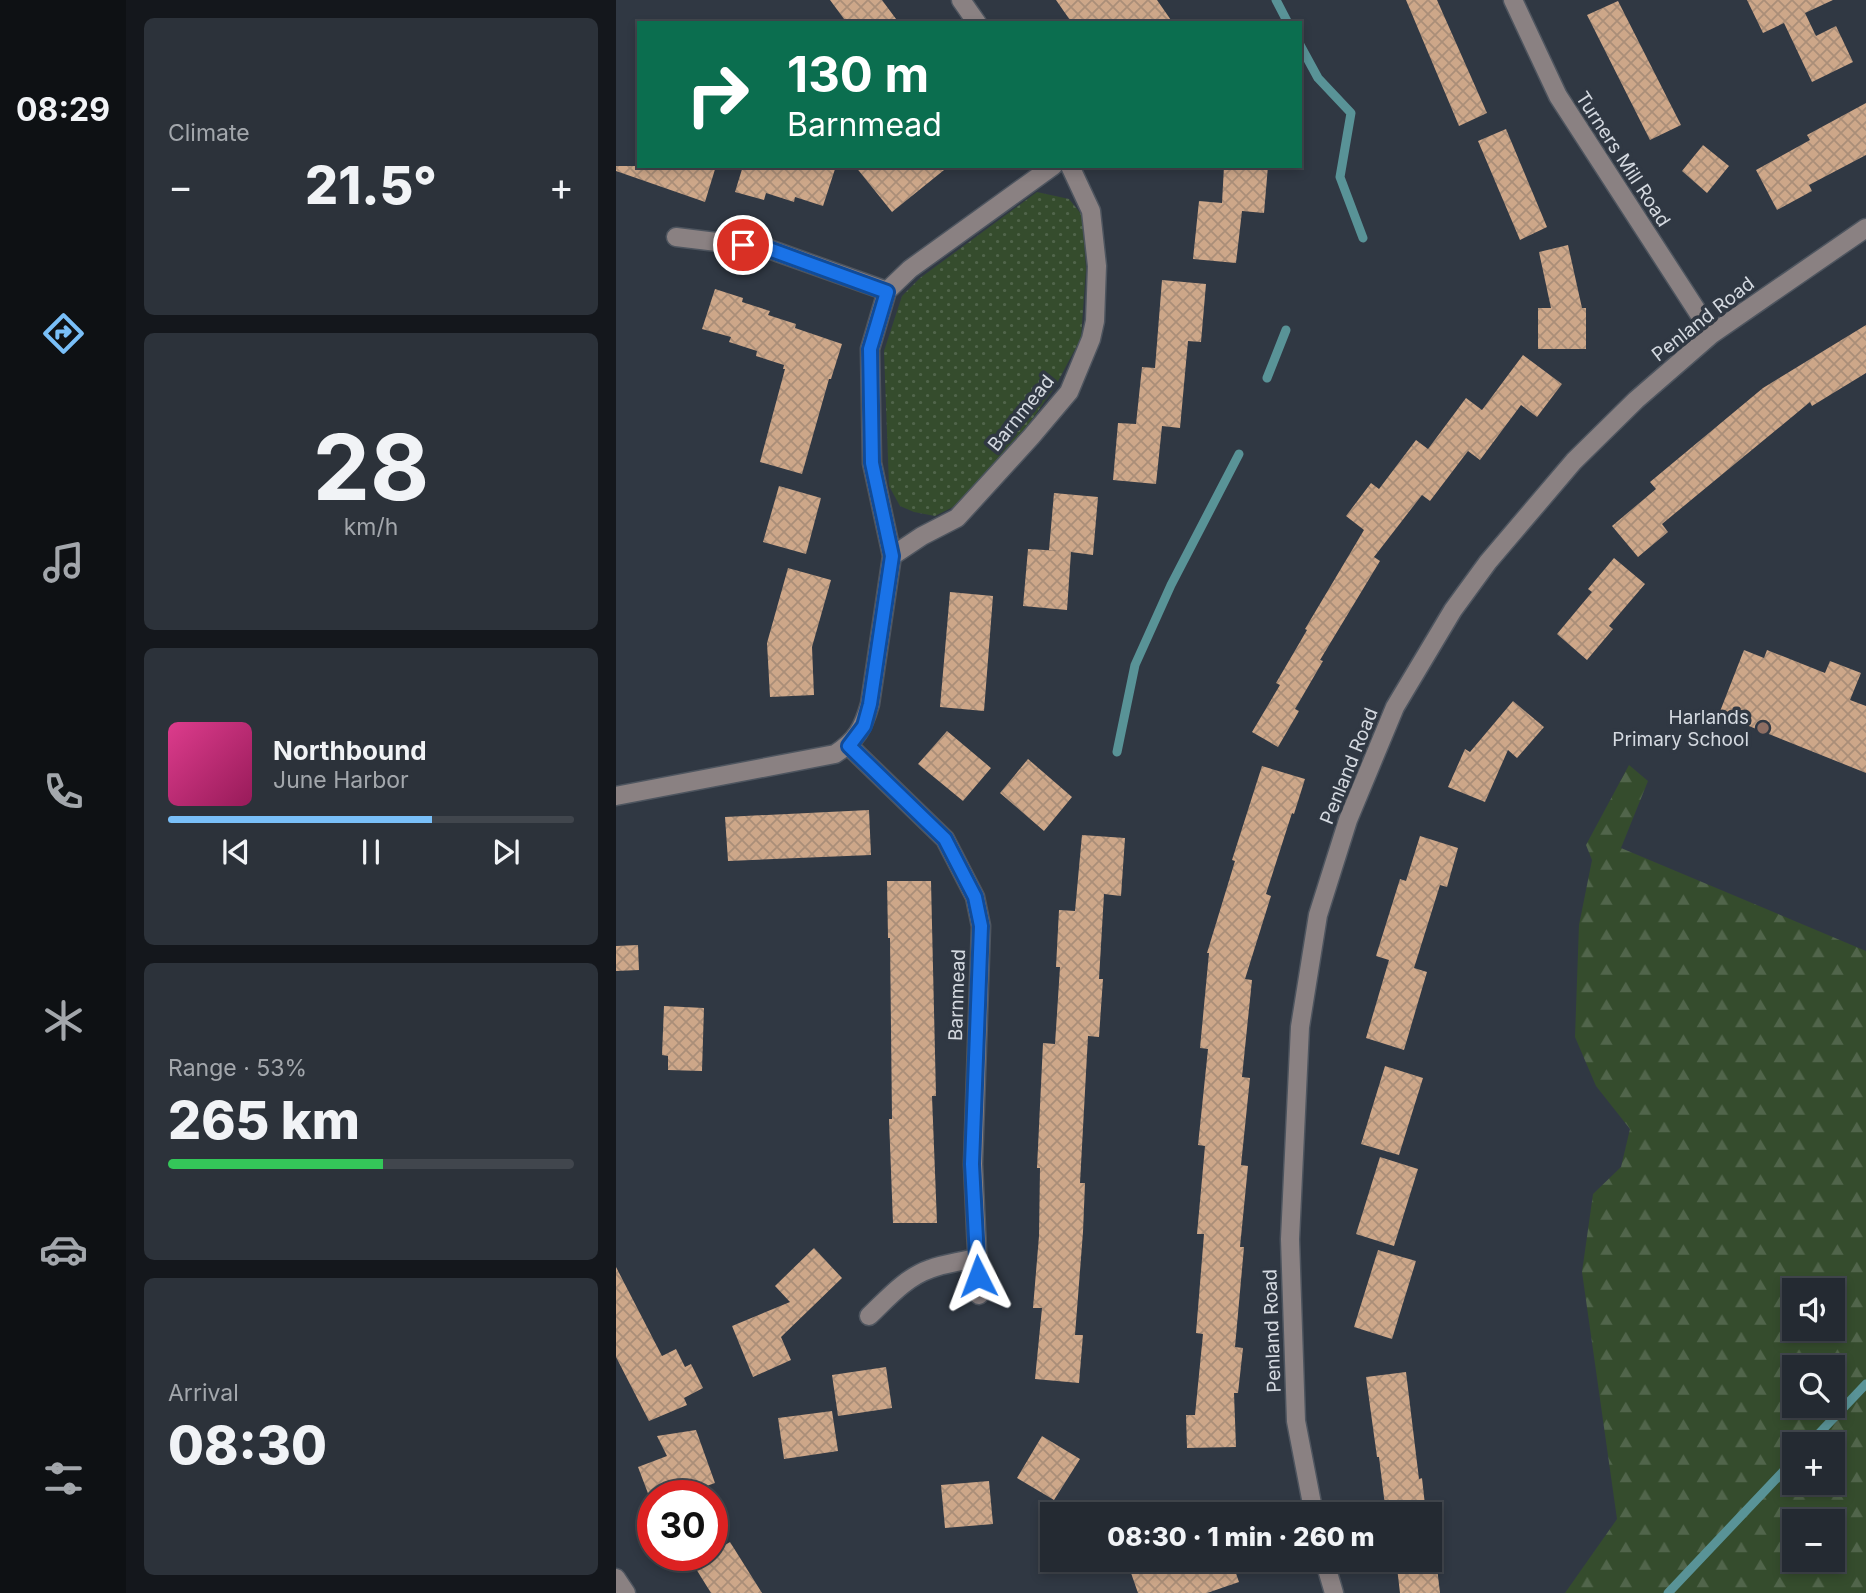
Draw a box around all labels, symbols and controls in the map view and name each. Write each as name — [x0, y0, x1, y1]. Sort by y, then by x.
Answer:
text: 130 m — [787, 45, 929, 104]
icon: right — [672, 49, 763, 140]
street label: Turners Mill Road — [1571, 87, 1675, 231]
text: 08:29 — [16, 90, 110, 129]
text: Barnmead — [787, 105, 942, 144]
text: Climate — [168, 119, 250, 147]
text: 21.5° — [305, 154, 437, 217]
text: − — [168, 163, 193, 209]
text: + — [549, 163, 574, 209]
pin — [713, 215, 773, 275]
icon: arrive — [724, 226, 762, 264]
street label: Penland Road — [1647, 272, 1759, 366]
icon: directions — [39, 309, 88, 358]
street label: Barnmead — [983, 370, 1059, 456]
text: 28 — [313, 412, 429, 522]
text: km/h — [344, 513, 398, 541]
icon: music — [39, 538, 88, 587]
street label: Penland Road — [1315, 704, 1383, 828]
place label: Harlands Primary School — [1612, 706, 1749, 751]
marker: Harlands Primary School — [1755, 720, 1771, 736]
text: Northbound — [273, 735, 427, 766]
text: June Harbor — [273, 766, 409, 794]
icon: phone — [39, 767, 88, 816]
icon: previous — [217, 833, 255, 871]
icon: pause — [352, 833, 390, 871]
icon: next — [487, 833, 525, 871]
street label: Barnmead — [944, 949, 970, 1041]
icon: climate — [39, 996, 88, 1045]
text: Range · 53% — [168, 1054, 307, 1082]
text: 265 km — [168, 1089, 360, 1152]
icon: car — [39, 1225, 88, 1274]
position arrow — [941, 1239, 1015, 1313]
street label: Penland Road — [1258, 1269, 1286, 1393]
map controls — [1782, 1278, 1845, 1572]
button: sound — [1782, 1278, 1845, 1341]
button: search — [1782, 1355, 1845, 1418]
text: Arrival — [168, 1379, 239, 1407]
text: 08:30 — [168, 1414, 327, 1477]
button: + — [1782, 1432, 1845, 1495]
icon: filters — [39, 1454, 88, 1503]
speed limit sign: 30 — [637, 1480, 728, 1571]
button: − — [1782, 1509, 1845, 1572]
text: 08:30 · 1 min · 260 m — [1107, 1521, 1375, 1552]

